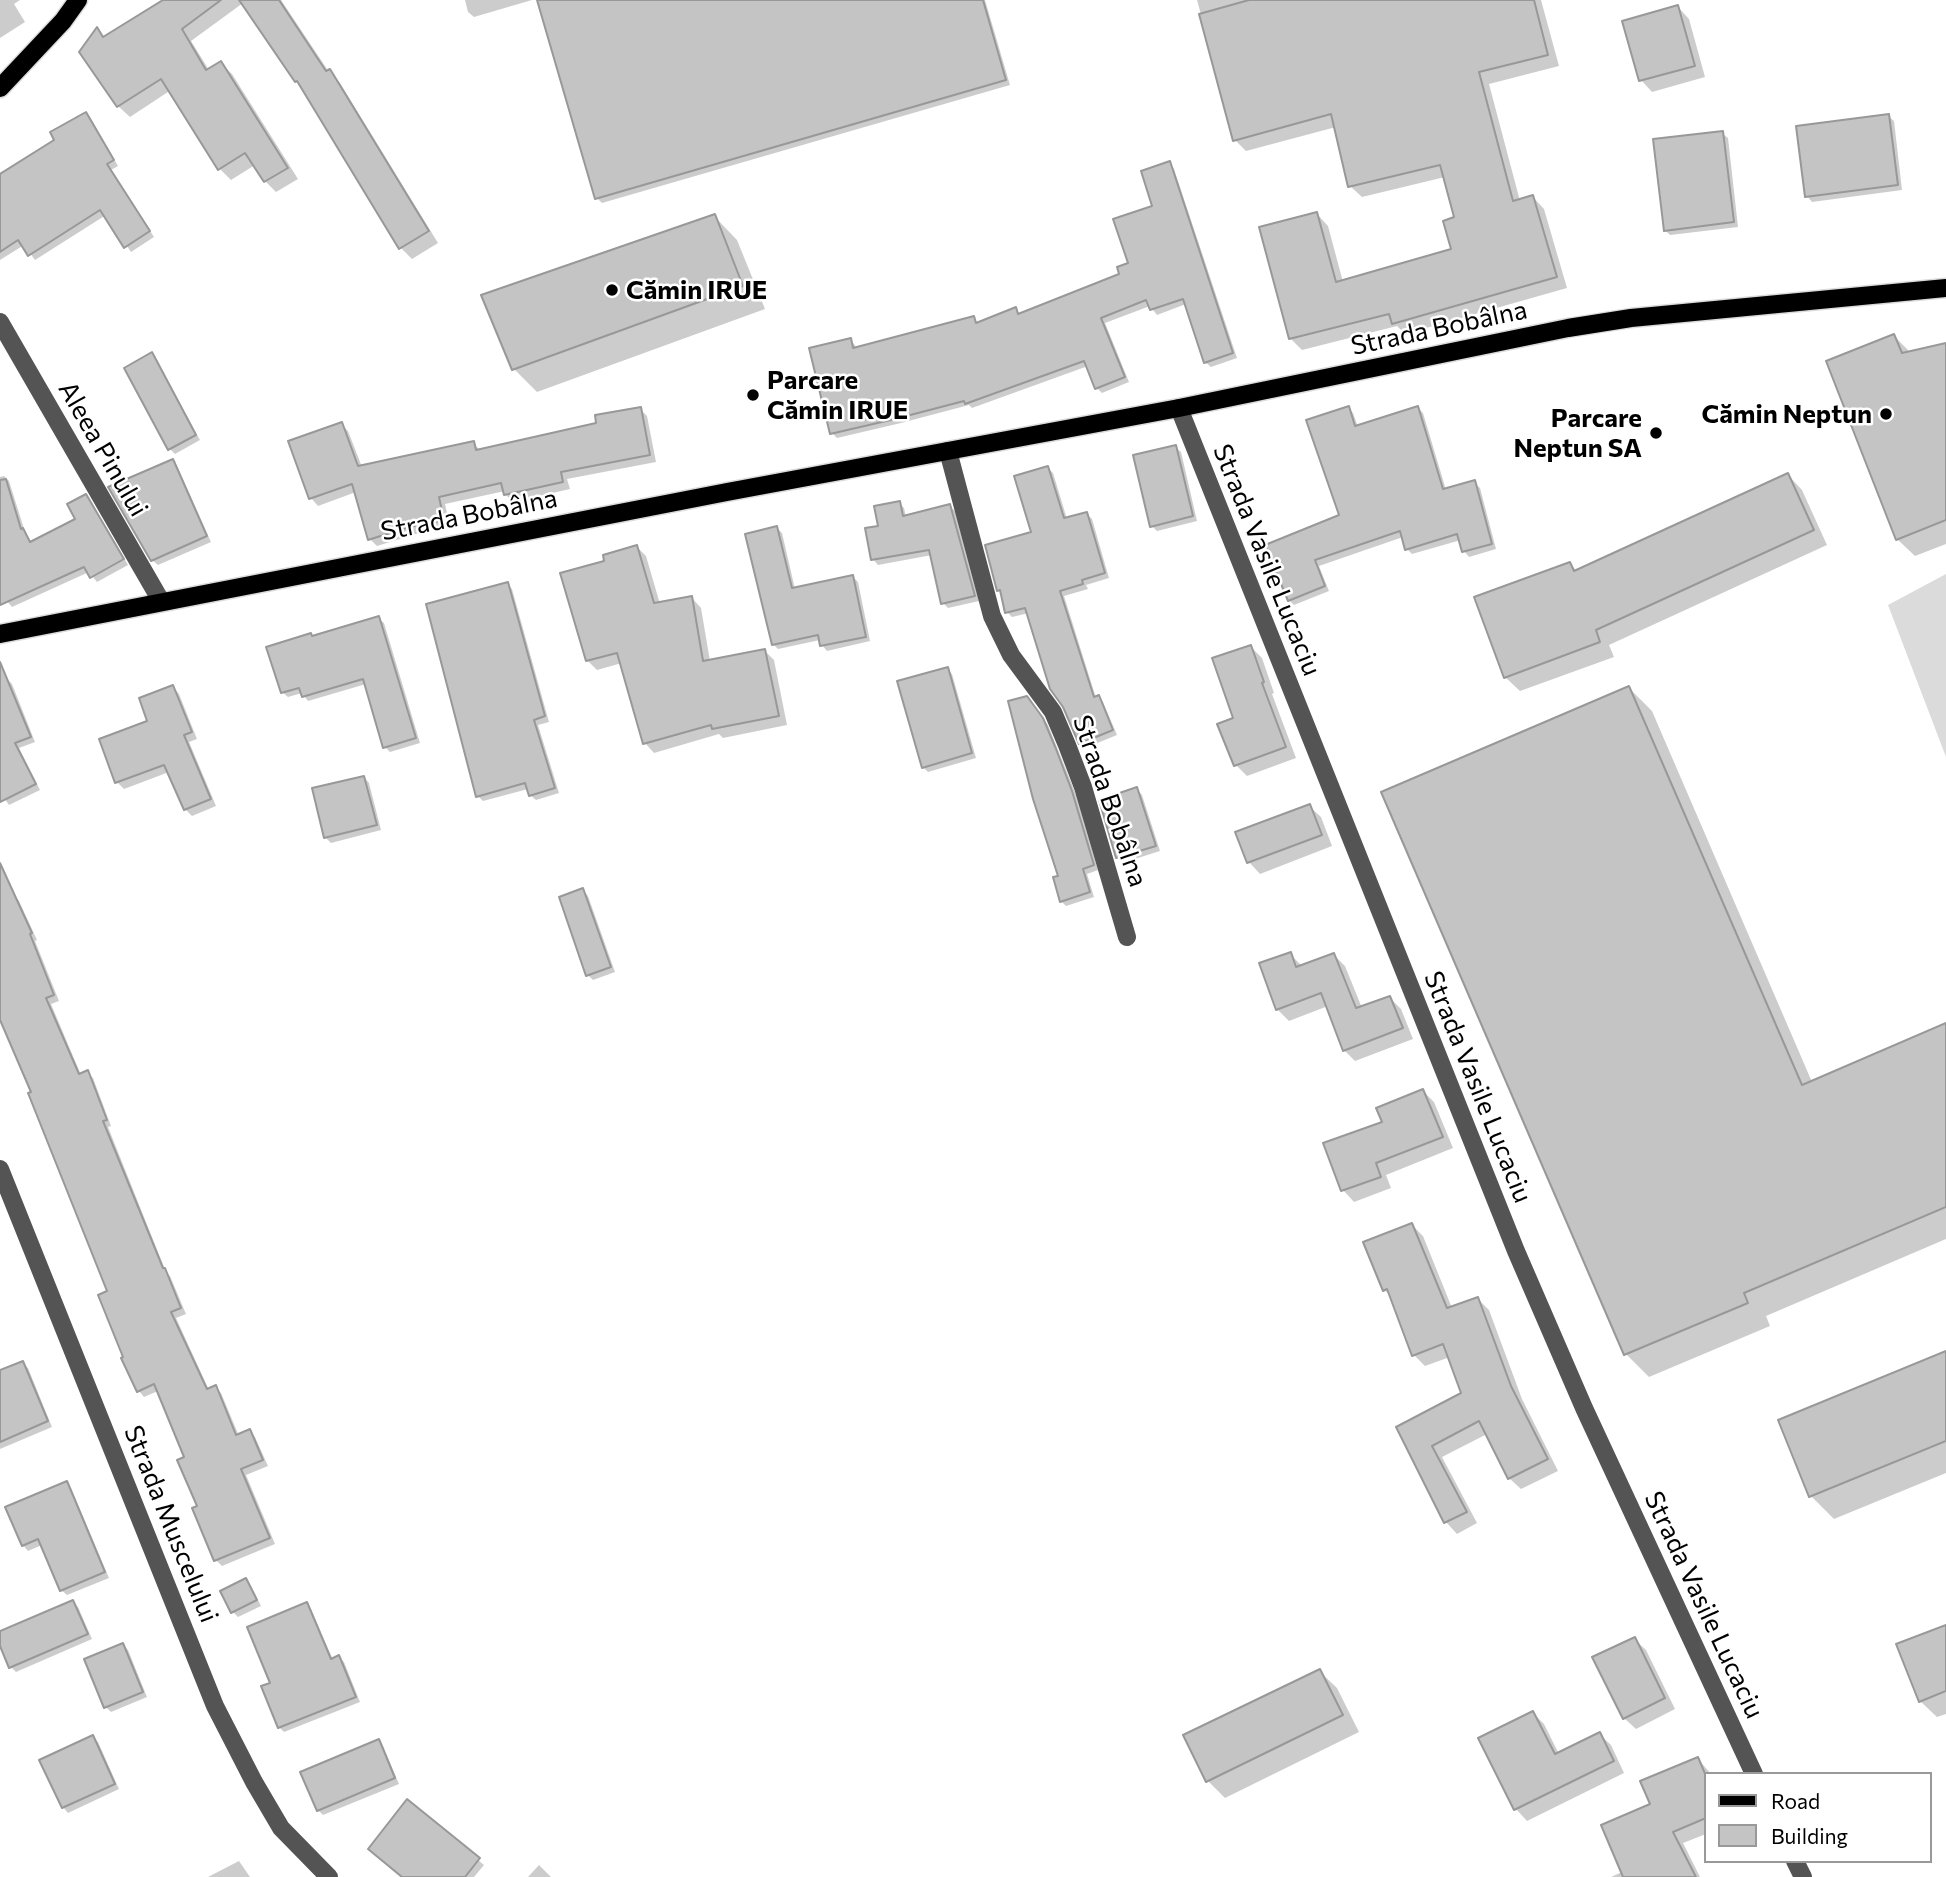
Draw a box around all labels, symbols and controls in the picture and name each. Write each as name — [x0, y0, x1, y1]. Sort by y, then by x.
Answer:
place label: Cămin IRUE — [626, 274, 767, 306]
marker: Cămin IRUE — [604, 282, 620, 298]
street label: Strada Bobâlna — [1348, 294, 1530, 362]
place label: Parcare Cămin IRUE — [767, 364, 908, 426]
street label: Aleea Pinului — [52, 376, 154, 522]
marker: Parcare Cămin IRUE — [745, 387, 761, 403]
place label: Cămin Neptun — [1701, 398, 1872, 430]
place label: Parcare Neptun SA — [1513, 402, 1642, 464]
marker: Cămin Neptun — [1878, 406, 1894, 422]
marker: Parcare Neptun SA — [1648, 425, 1664, 441]
street label: Strada Vasile Lucaciu — [1206, 440, 1328, 680]
street label: Strada Bobâlna — [378, 483, 560, 547]
street label: Strada Bobâlna — [1066, 711, 1154, 891]
street label: Strada Vasile Lucaciu — [1417, 967, 1539, 1207]
street label: Strada Muscelului — [117, 1421, 225, 1627]
street label: Strada Vasile Lucaciu — [1638, 1487, 1770, 1723]
legend — [1704, 1772, 1932, 1863]
text: Road — [1771, 1788, 1820, 1813]
text: Building — [1771, 1823, 1848, 1848]

